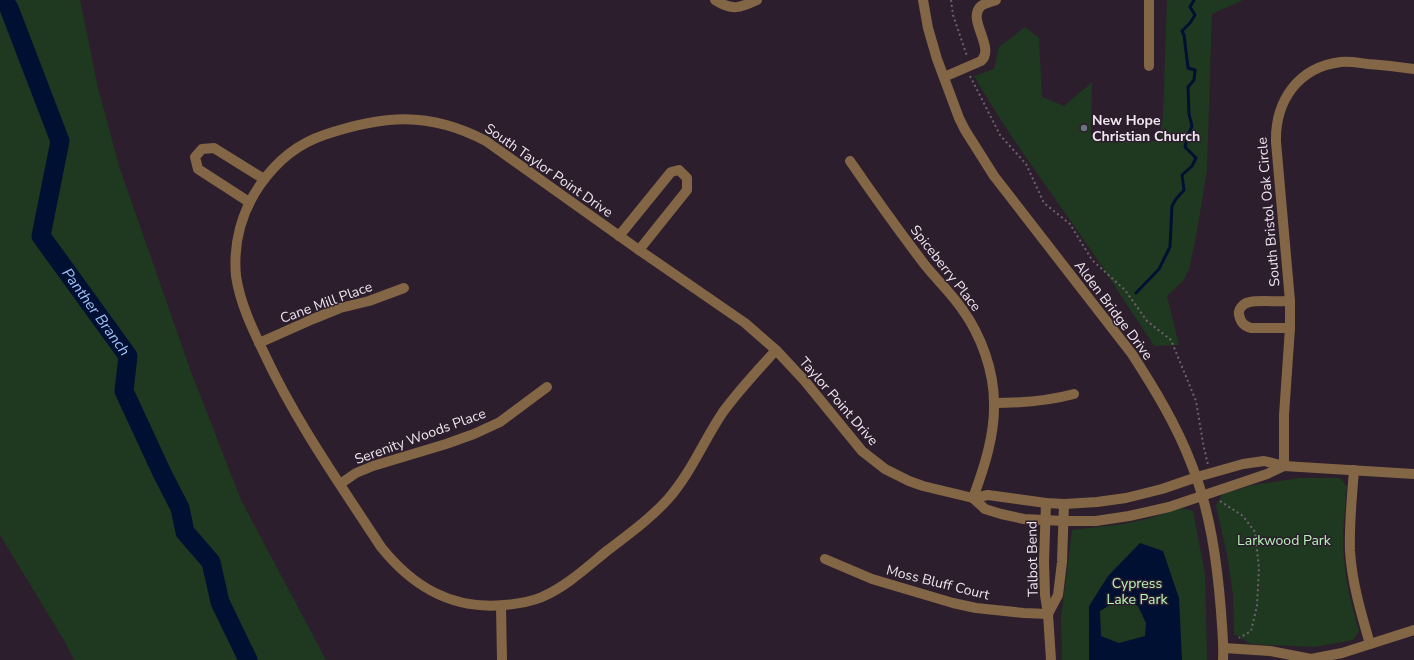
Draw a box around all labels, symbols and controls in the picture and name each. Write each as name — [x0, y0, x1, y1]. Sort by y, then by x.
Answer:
place label: New Hope Christian Church — [1092, 111, 1200, 146]
street label: South Taylor Point Drive — [481, 119, 617, 222]
marker: New Hope Christian Church — [1079, 123, 1089, 133]
street label: South Bristol Oak Circle — [1253, 137, 1284, 287]
street label: Spiceberry Place — [906, 221, 985, 315]
street label: Alden Bridge Drive — [1070, 257, 1157, 364]
water label: Panther Branch — [57, 264, 135, 360]
street label: Cane Mill Place — [277, 277, 375, 328]
street label: Taylor Point Drive — [795, 353, 882, 450]
street label: Serenity Woods Place — [352, 404, 488, 469]
street label: Talbot Bend — [1022, 521, 1043, 597]
park label: Larkwood Park — [1237, 531, 1332, 550]
street label: Moss Bluff Court — [884, 560, 992, 605]
park label: Cypress Lake Park — [1107, 574, 1168, 609]

